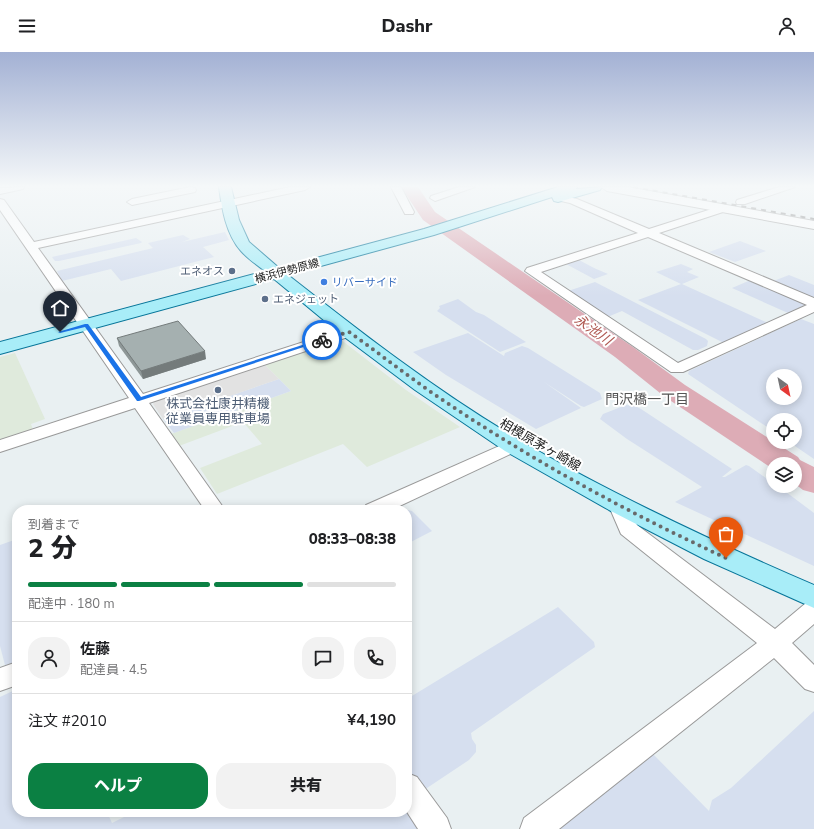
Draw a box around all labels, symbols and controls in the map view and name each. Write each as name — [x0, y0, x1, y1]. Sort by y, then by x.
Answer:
text: Dashr — [382, 14, 432, 38]
icon: menu — [16, 15, 38, 37]
icon: person — [776, 15, 798, 37]
street label: 横浜伊勢原線 — [253, 255, 321, 287]
place label: エネオス — [180, 264, 224, 279]
marker: エネオス — [227, 266, 237, 276]
place label: リバーサイド — [332, 275, 398, 290]
marker: リバーサイド — [319, 277, 329, 287]
pin — [43, 291, 77, 332]
place label: エネジェット — [273, 292, 339, 307]
marker: エネジェット — [260, 294, 270, 304]
icon: home — [49, 297, 71, 319]
water label: 永池川 — [570, 310, 617, 351]
courier — [302, 320, 342, 360]
icon: bike — [311, 329, 333, 351]
north arrow — [766, 369, 802, 405]
map controls — [766, 369, 802, 493]
marker: 株式会社康井精機 従業員専用駐車場 — [213, 385, 223, 395]
district label: 門沢橋一丁目 — [605, 390, 689, 409]
place label: 株式会社康井精機 従業員専用駐車場 — [166, 395, 270, 428]
button: locate — [766, 413, 802, 449]
street label: 相模原茅ヶ崎線 — [496, 414, 584, 476]
button: layers — [766, 457, 802, 493]
text: 到着まで — [28, 516, 80, 534]
pin — [709, 517, 743, 558]
icon: bag — [715, 523, 737, 545]
text: 08:33–08:38 — [309, 529, 396, 549]
text: 2 分 — [28, 531, 77, 566]
text: 配達中 · 180 m — [28, 595, 115, 613]
button: person — [28, 637, 70, 679]
button: chat — [302, 637, 344, 679]
button: phone — [354, 637, 396, 679]
text: 佐藤 — [80, 639, 110, 659]
text: 配達員 · 4.5 — [80, 661, 147, 679]
text: ¥4,190 — [347, 710, 396, 730]
text: 注文 #2010 — [28, 711, 107, 731]
button: ヘルプ — [28, 763, 208, 809]
button: 共有 — [216, 763, 396, 809]

